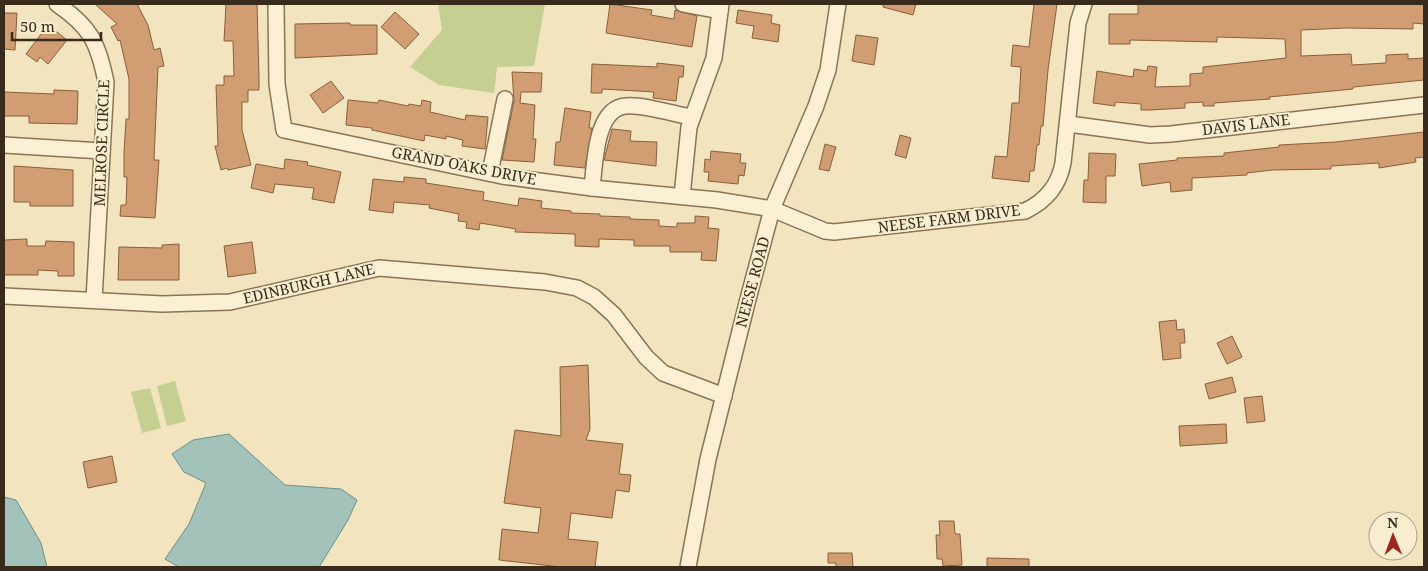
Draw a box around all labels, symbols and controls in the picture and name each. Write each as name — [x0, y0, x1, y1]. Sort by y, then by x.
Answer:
scale bar — [12, 10, 101, 42]
text: 50 m — [20, 16, 55, 36]
street label: MELROSE CIRCLE — [89, 79, 113, 207]
street label: DAVIS LANE — [1201, 109, 1291, 139]
street label: GRAND OAKS DRIVE — [390, 141, 538, 189]
street label: NEESE FARM DRIVE — [876, 199, 1021, 237]
street label: NEESE ROAD — [730, 234, 774, 329]
street label: EDINBURGH LANE — [241, 258, 377, 308]
north arrow — [1368, 511, 1418, 561]
text: N — [1387, 513, 1398, 532]

